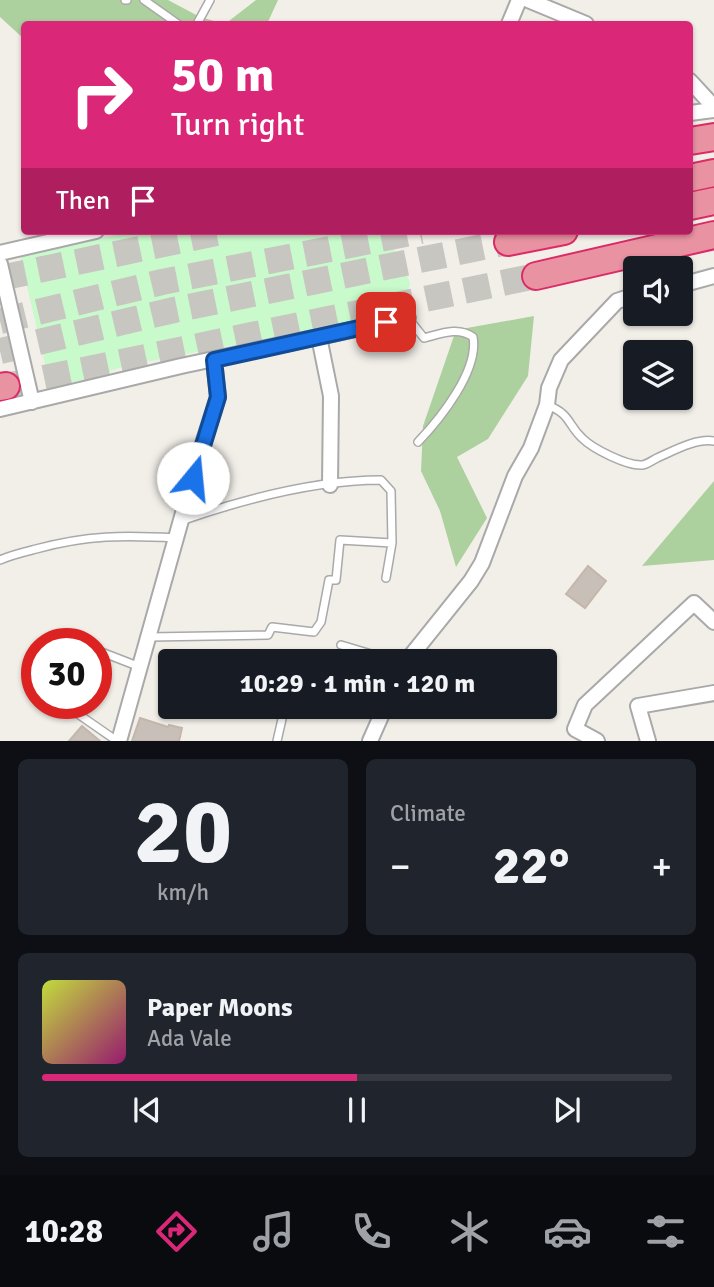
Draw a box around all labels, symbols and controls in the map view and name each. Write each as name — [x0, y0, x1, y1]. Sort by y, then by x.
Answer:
text: 50 m — [171, 45, 274, 105]
icon: right — [56, 49, 147, 140]
text: Turn right — [171, 105, 304, 144]
icon: arrive — [124, 182, 162, 220]
text: Then — [56, 185, 110, 217]
map controls — [623, 256, 693, 410]
button: sound — [623, 256, 693, 326]
pin — [356, 292, 416, 352]
icon: arrive — [367, 303, 405, 341]
button: layers — [623, 340, 693, 410]
position arrow — [156, 441, 230, 515]
speed limit sign: 30 — [21, 628, 112, 719]
text: 10:29 · 1 min · 120 m — [240, 668, 475, 700]
text: 20 — [134, 776, 232, 889]
text: Climate — [390, 799, 466, 828]
text: 22° — [493, 834, 569, 898]
text: − — [390, 843, 411, 890]
text: + — [651, 843, 672, 890]
text: km/h — [157, 878, 209, 907]
text: Paper Moons — [147, 992, 293, 1024]
text: Ada Vale — [147, 1024, 232, 1053]
icon: previous — [128, 1091, 166, 1129]
icon: pause — [338, 1091, 376, 1129]
icon: next — [548, 1091, 586, 1129]
icon: directions — [152, 1207, 201, 1256]
icon: music — [249, 1207, 298, 1256]
icon: phone — [347, 1207, 396, 1256]
icon: climate — [445, 1207, 494, 1256]
icon: car — [543, 1207, 592, 1256]
icon: filters — [641, 1207, 690, 1256]
text: 10:28 — [24, 1212, 103, 1251]

